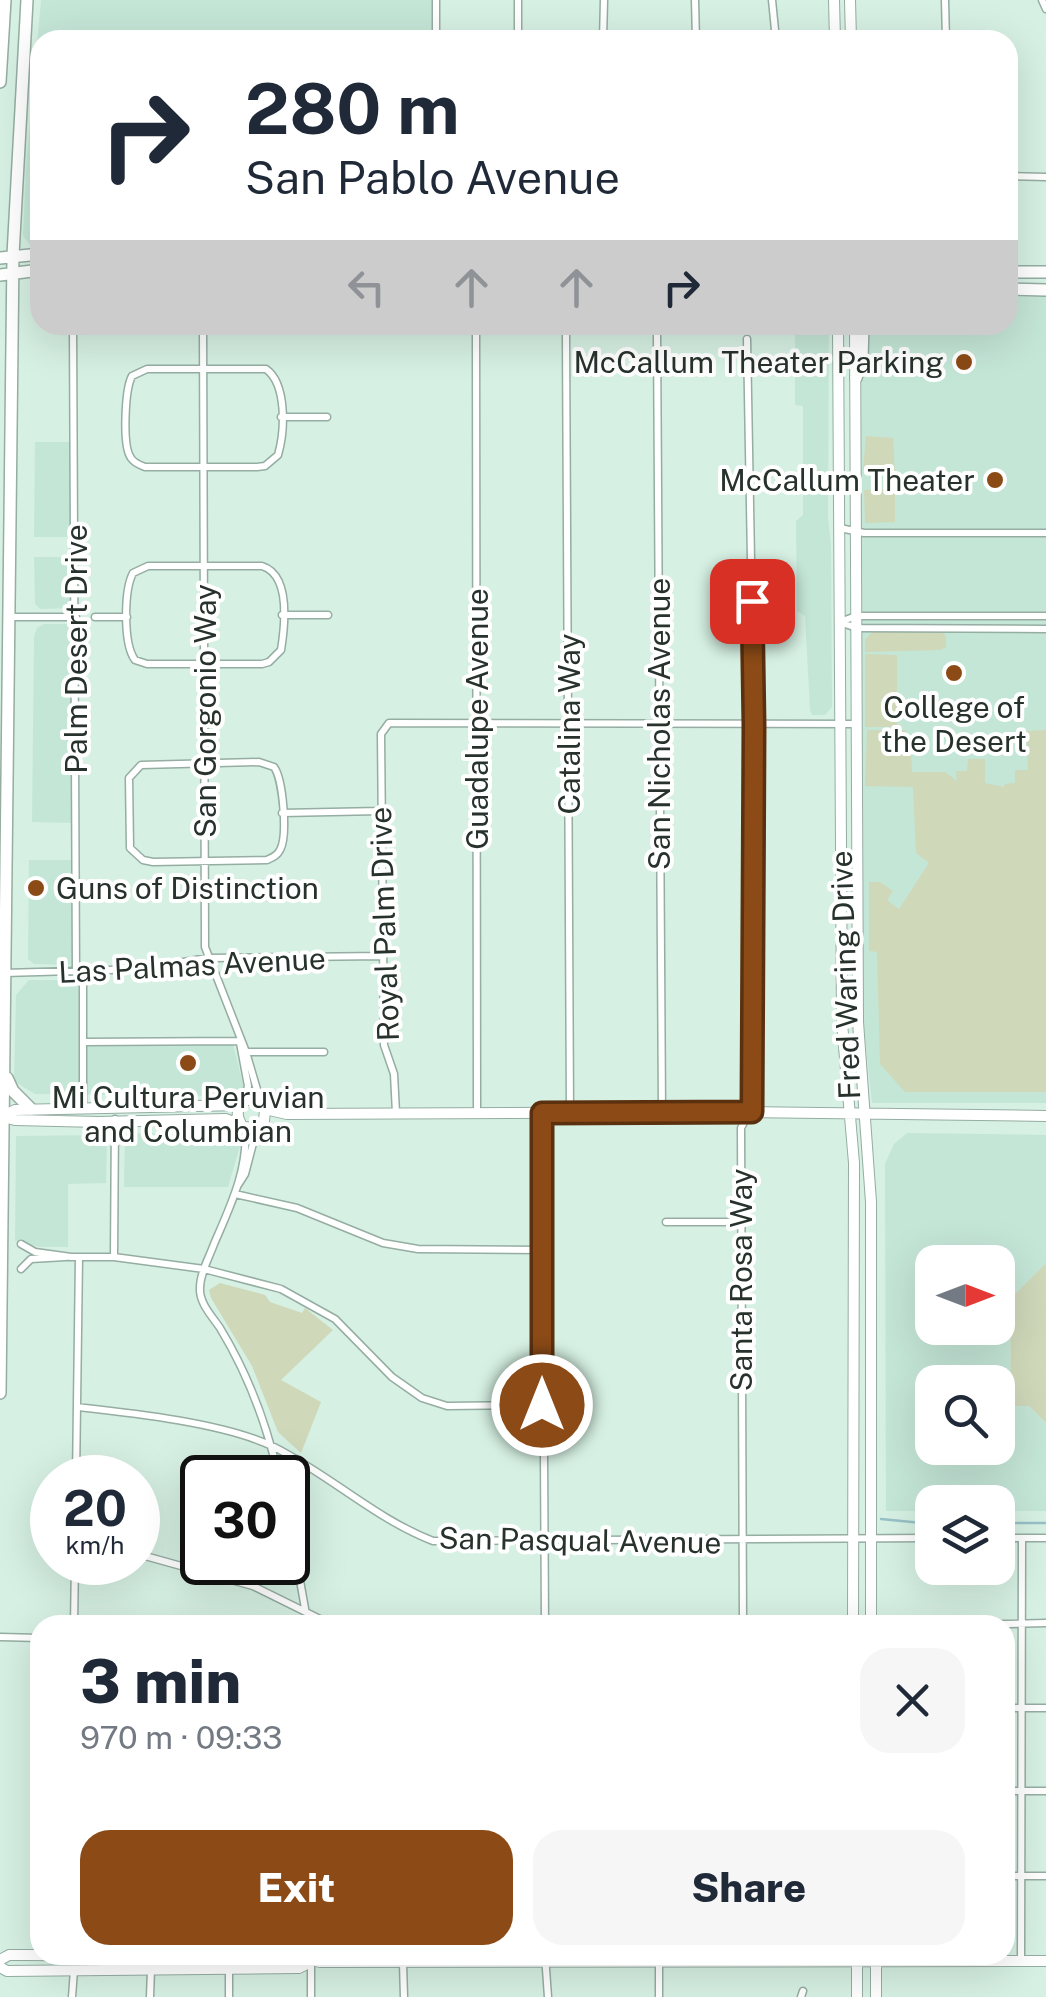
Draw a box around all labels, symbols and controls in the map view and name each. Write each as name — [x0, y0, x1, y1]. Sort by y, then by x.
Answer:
text: 280 m — [245, 67, 460, 150]
icon: right — [80, 70, 210, 200]
text: San Pablo Avenue — [245, 151, 620, 204]
icon: left — [339, 260, 394, 315]
icon: ahead — [444, 260, 499, 315]
icon: ahead — [549, 260, 604, 315]
icon: right — [654, 260, 709, 315]
place label: McCallum Theater Parking — [573, 344, 944, 380]
marker: McCallum Theater Parking — [953, 351, 975, 373]
place label: McCallum Theater — [719, 462, 975, 498]
marker: McCallum Theater — [984, 469, 1006, 491]
street label: Palm Desert Drive — [58, 524, 94, 774]
pin — [710, 559, 795, 644]
icon: arrive — [725, 574, 780, 629]
street label: San Nicholas Avenue — [641, 578, 677, 870]
street label: San Gorgonio Way — [187, 584, 223, 838]
street label: Guadalupe Avenue — [459, 588, 495, 850]
street label: Catalina Way — [551, 634, 587, 815]
marker: College of the Desert — [943, 662, 965, 684]
place label: College of the Desert — [881, 689, 1027, 759]
street label: Royal Palm Drive — [362, 806, 406, 1042]
street label: Fred Waring Drive — [823, 850, 867, 1100]
place label: Guns of Distinction — [56, 870, 319, 906]
marker: Guns of Distinction — [25, 877, 47, 899]
street label: Las Palmas Avenue — [57, 940, 327, 990]
marker: Mi Cultura Peruvian and Columbian — [177, 1052, 199, 1074]
place label: Mi Cultura Peruvian and Columbian — [51, 1079, 325, 1149]
street label: Santa Rosa Way — [723, 1168, 759, 1392]
north arrow — [915, 1245, 1015, 1345]
map controls — [915, 1245, 1015, 1585]
position arrow — [490, 1353, 594, 1457]
button: search — [915, 1365, 1015, 1465]
speed limit sign: 30 — [180, 1455, 310, 1585]
text: 20 — [63, 1478, 127, 1537]
button: layers — [915, 1485, 1015, 1585]
street label: San Pasqual Avenue — [438, 1520, 722, 1560]
text: km/h — [66, 1530, 124, 1560]
text: 3 min — [80, 1646, 241, 1717]
button: close — [860, 1648, 965, 1753]
text: 970 m · 09:33 — [80, 1719, 282, 1756]
button: Exit — [80, 1830, 513, 1945]
button: Share — [533, 1830, 965, 1945]

